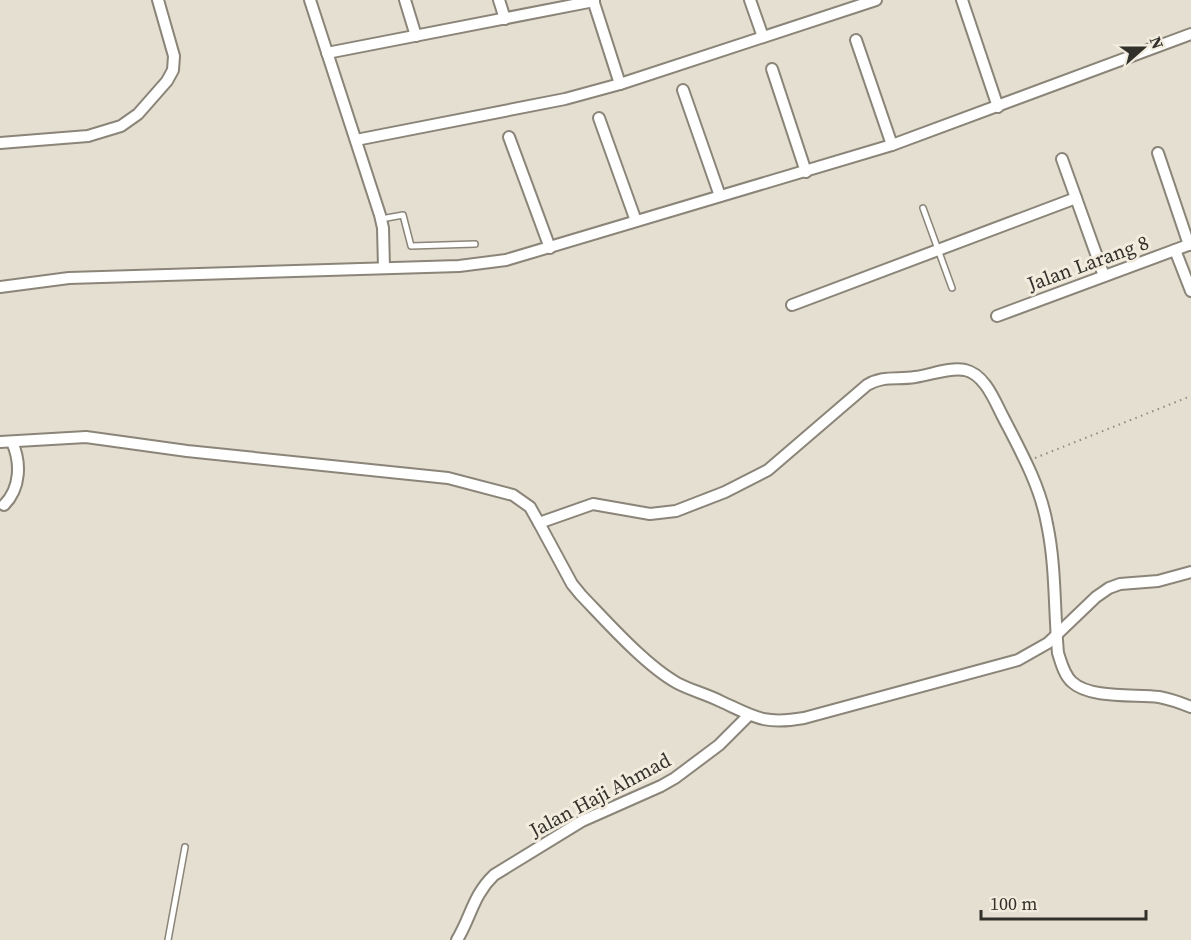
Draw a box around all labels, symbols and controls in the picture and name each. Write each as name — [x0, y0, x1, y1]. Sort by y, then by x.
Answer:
north arrow — [1113, 18, 1173, 78]
text: N — [1145, 33, 1169, 52]
street label: Jalan Larang 8 — [1022, 228, 1153, 298]
street label: Jalan Haji Ahmad — [524, 746, 676, 845]
scale bar — [981, 883, 1146, 921]
text: 100 m — [990, 891, 1037, 916]

